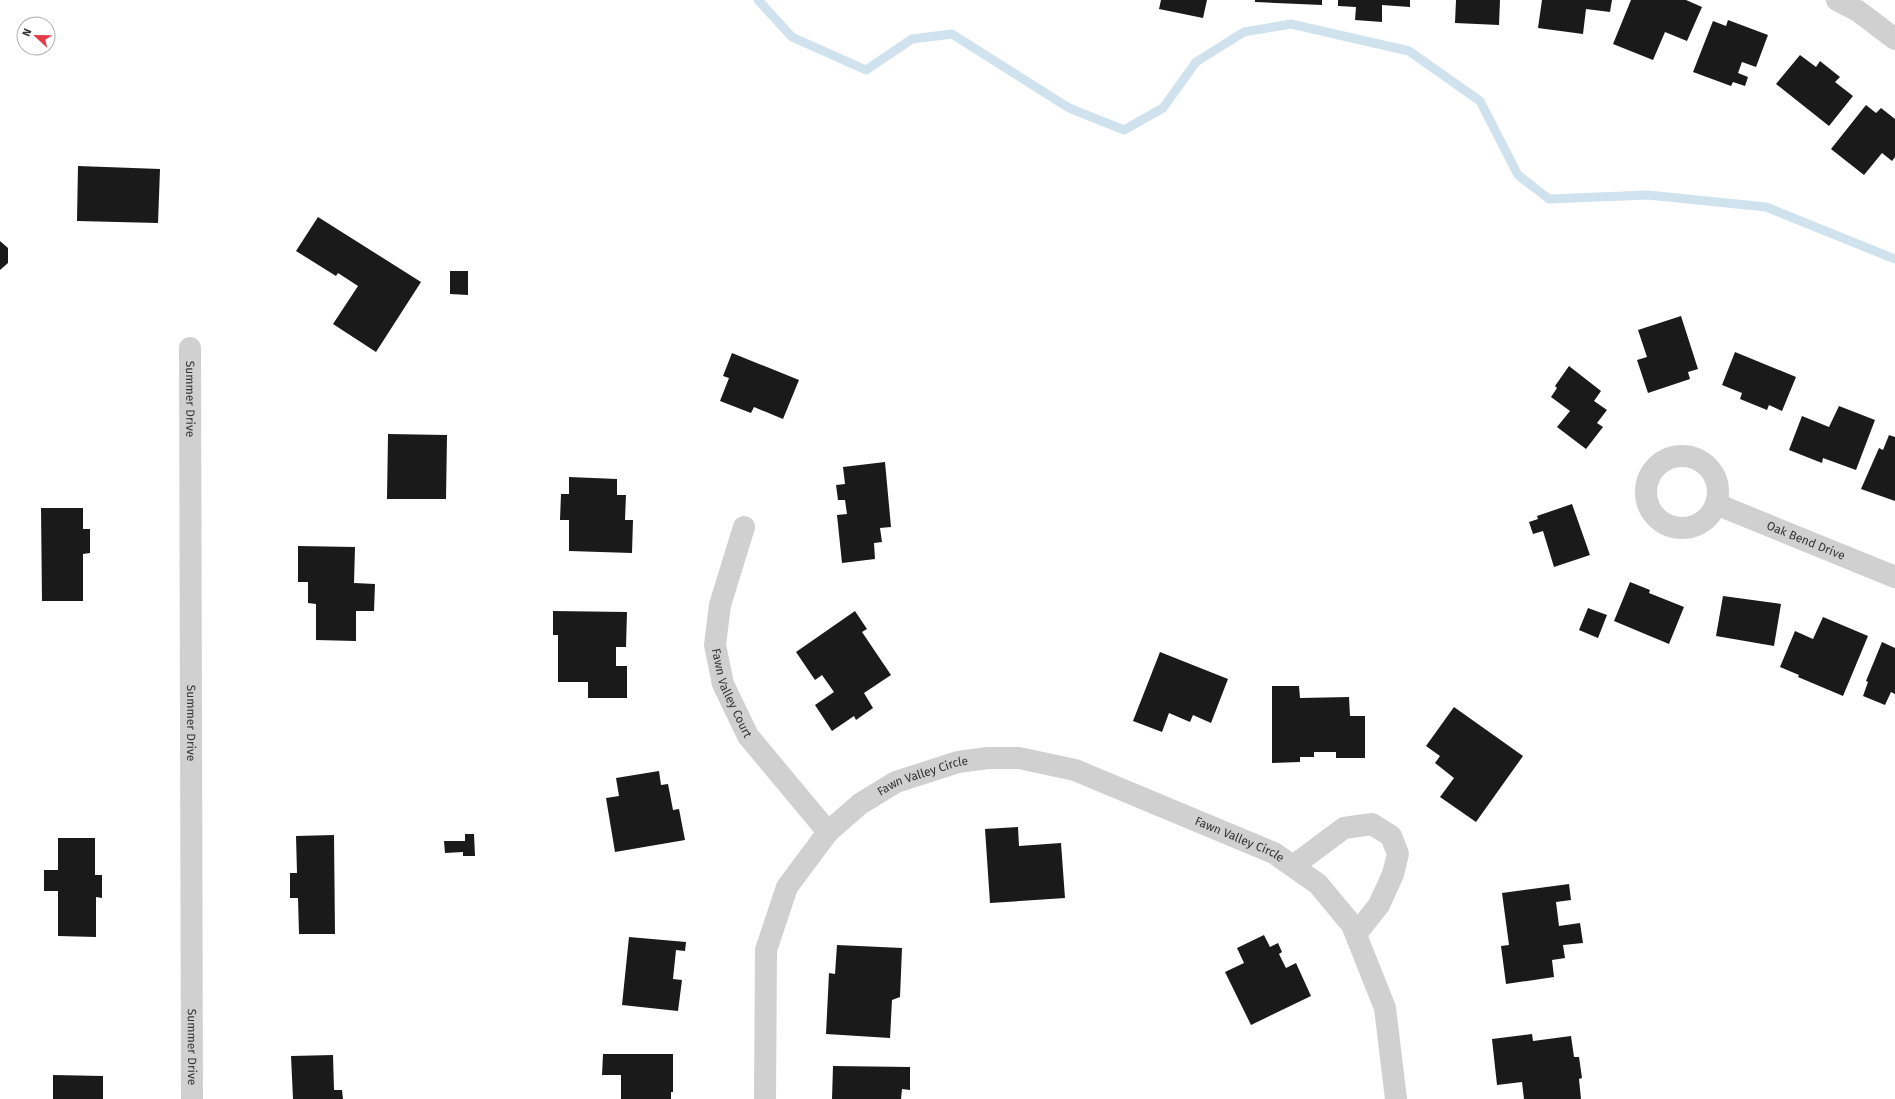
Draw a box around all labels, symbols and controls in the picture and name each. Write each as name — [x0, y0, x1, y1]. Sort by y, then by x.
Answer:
north arrow — [16, 16, 56, 56]
text: N — [20, 27, 35, 38]
street label: Summer Drive — [183, 361, 197, 437]
street label: Oak Bend Drive — [1765, 518, 1847, 563]
street label: Fawn Valley Court — [709, 647, 755, 741]
street label: Summer Drive — [184, 685, 198, 761]
street label: Fawn Valley Circle — [875, 754, 969, 799]
street label: Fawn Valley Circle — [1193, 814, 1287, 865]
street label: Summer Drive — [185, 1009, 199, 1085]

